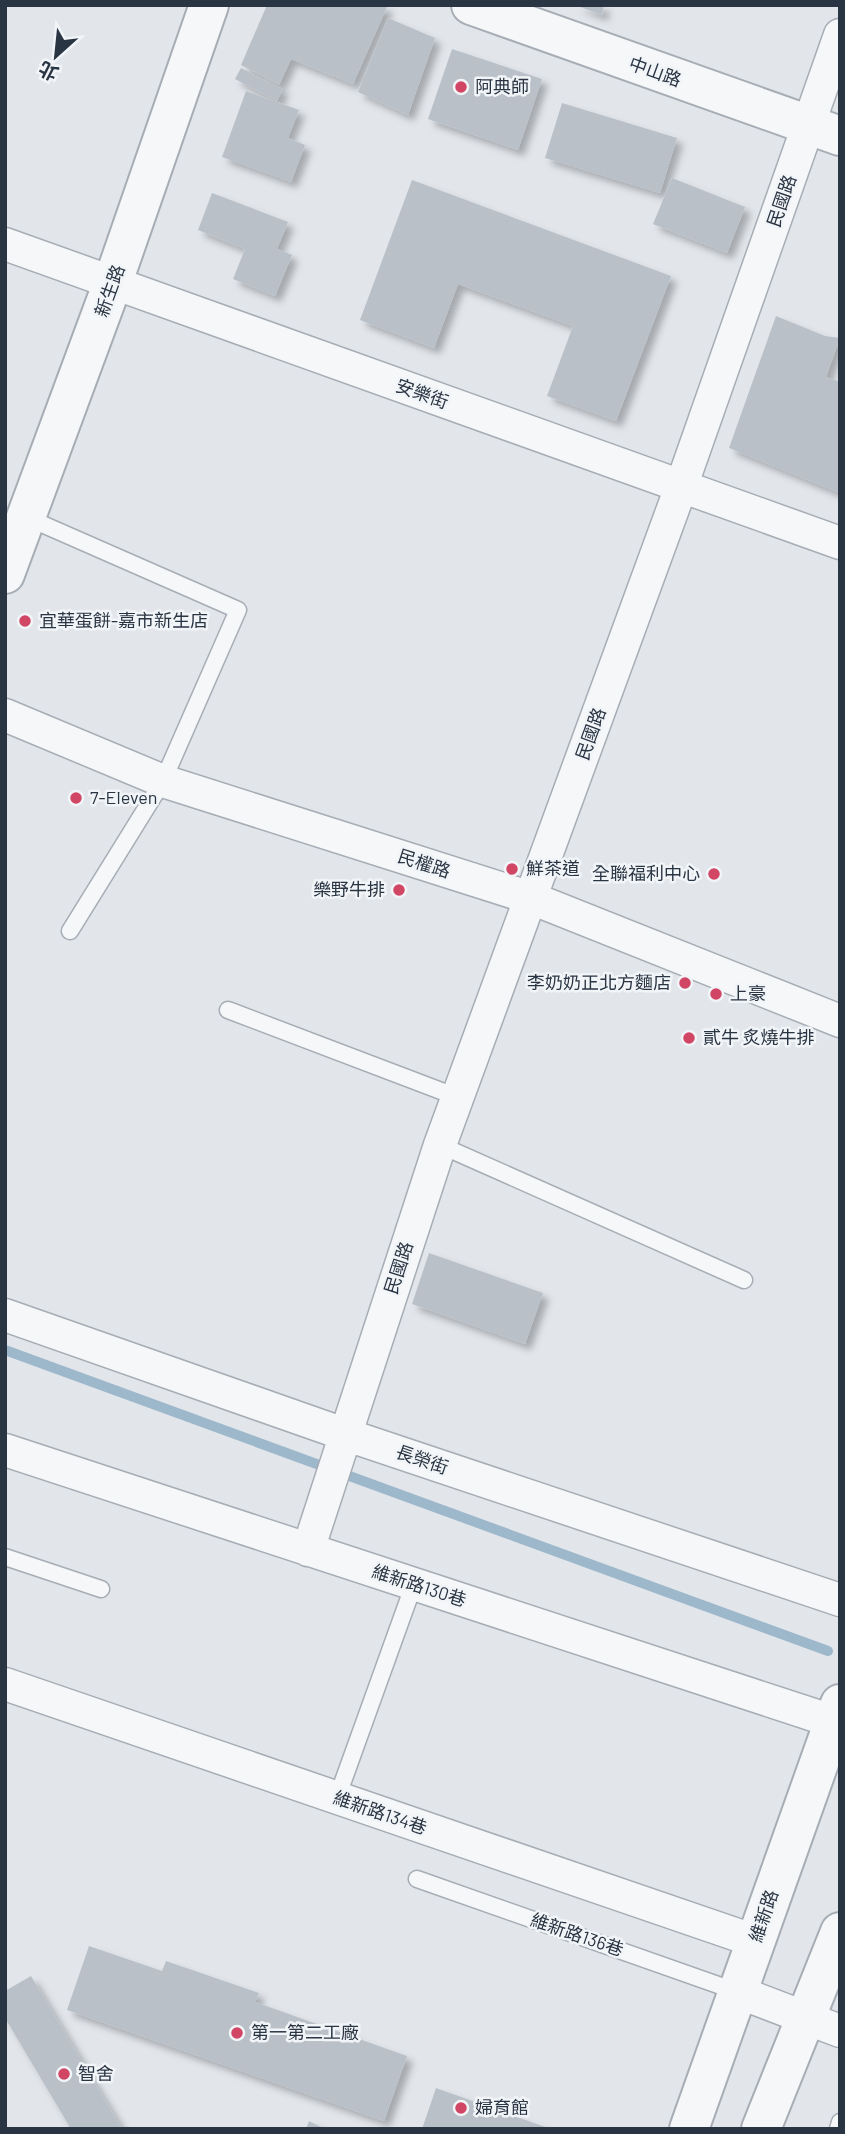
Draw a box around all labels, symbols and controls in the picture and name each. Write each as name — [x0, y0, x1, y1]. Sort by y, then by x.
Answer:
north arrow — [21, 21, 91, 91]
street label: 中山路 — [626, 51, 684, 91]
text: 北 — [34, 57, 62, 86]
place label: 阿典師 — [475, 75, 529, 97]
marker: 阿典師 — [453, 79, 469, 95]
street label: 民國路 — [762, 172, 800, 230]
street label: 新生路 — [89, 262, 129, 320]
street label: 安樂街 — [393, 373, 451, 413]
place label: 宜華蛋餅-嘉市新生店 — [39, 609, 208, 631]
marker: 宜華蛋餅-嘉市新生店 — [17, 613, 33, 629]
street label: 民國路 — [570, 705, 610, 763]
place label: 7-Eleven — [90, 786, 158, 808]
marker: 7-Eleven — [68, 790, 84, 806]
street label: 民權路 — [395, 844, 453, 882]
place label: 鮮茶道 — [526, 857, 580, 879]
marker: 鮮茶道 — [504, 861, 520, 877]
place label: 全聯福利中心 — [592, 862, 700, 884]
marker: 全聯福利中心 — [706, 866, 722, 882]
place label: 樂野牛排 — [313, 878, 385, 900]
marker: 樂野牛排 — [391, 882, 407, 898]
place label: 李奶奶正北方麵店 — [527, 971, 671, 993]
marker: 李奶奶正北方麵店 — [677, 975, 693, 991]
place label: 上豪 — [730, 982, 766, 1004]
marker: 上豪 — [708, 986, 724, 1002]
place label: 貳牛 炙燒牛排 — [703, 1026, 815, 1048]
marker: 貳牛 炙燒牛排 — [681, 1030, 697, 1046]
street label: 民國路 — [379, 1239, 417, 1297]
street label: 長榮街 — [393, 1440, 451, 1478]
street label: 維新路130巷 — [369, 1559, 469, 1611]
street label: 維新路134巷 — [331, 1786, 430, 1838]
street label: 維新路 — [744, 1887, 782, 1945]
street label: 維新路136巷 — [528, 1908, 627, 1960]
place label: 第一第二工廠 — [251, 2021, 359, 2043]
marker: 第一第二工廠 — [229, 2025, 245, 2041]
place label: 智舍 — [78, 2062, 114, 2084]
marker: 智舍 — [56, 2066, 72, 2082]
place label: 婦育館 — [475, 2096, 529, 2118]
marker: 婦育館 — [453, 2100, 469, 2116]

